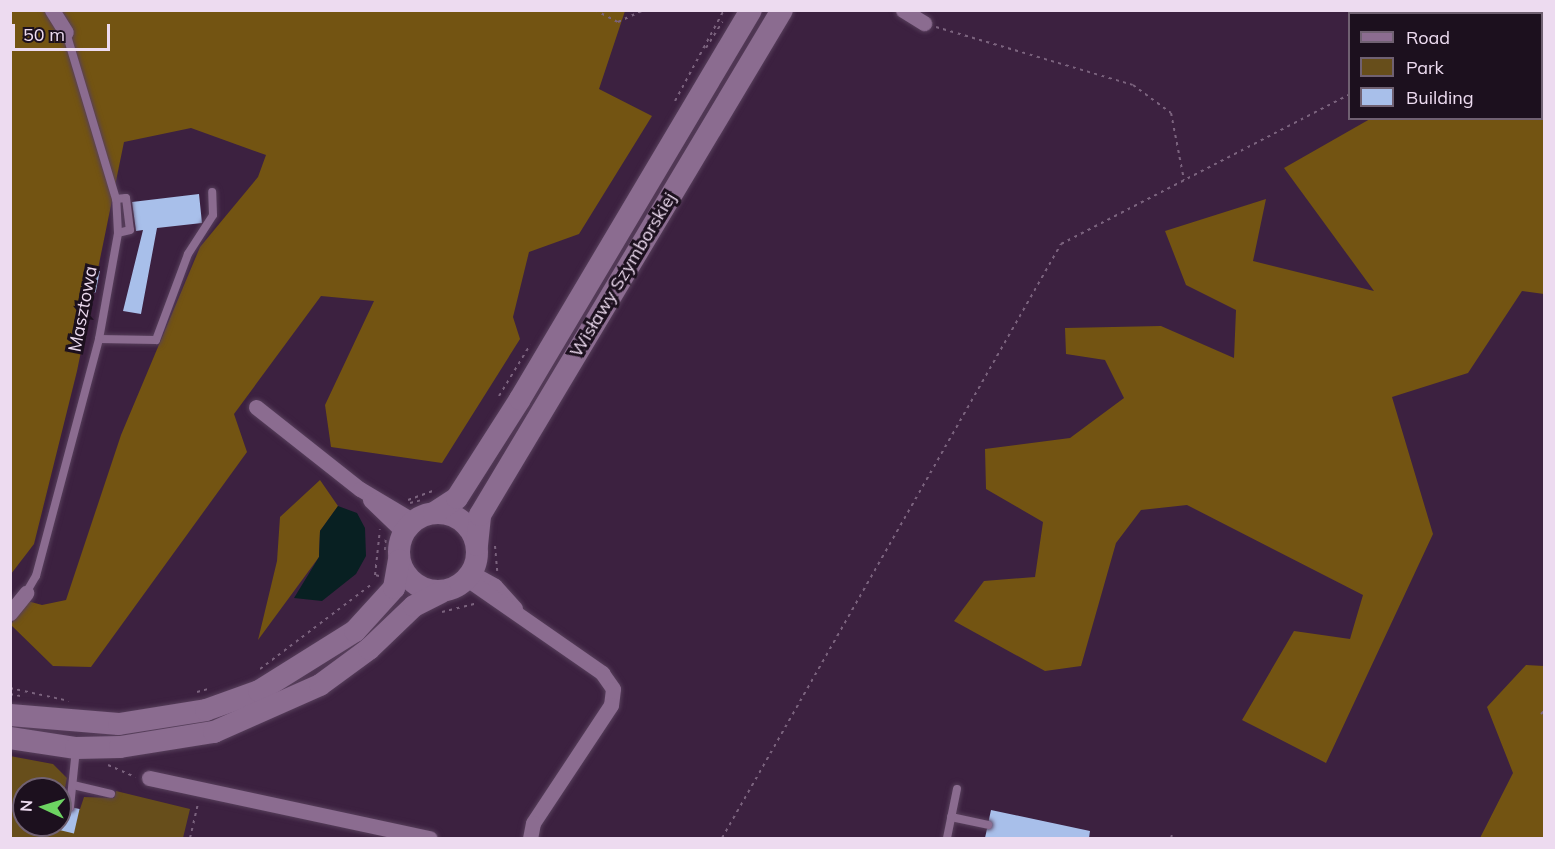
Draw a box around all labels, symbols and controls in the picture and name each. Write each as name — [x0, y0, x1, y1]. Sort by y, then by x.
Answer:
scale bar — [15, 12, 112, 50]
legend — [1348, 12, 1543, 120]
text: 50 m — [23, 23, 65, 46]
text: Road — [1406, 26, 1450, 49]
text: Park — [1406, 56, 1444, 79]
text: Building — [1406, 86, 1474, 109]
street label: Wisławy Szymborskiej — [565, 189, 681, 361]
street label: Masztowa — [64, 264, 102, 354]
north arrow — [12, 777, 72, 837]
text: N — [16, 799, 36, 813]

